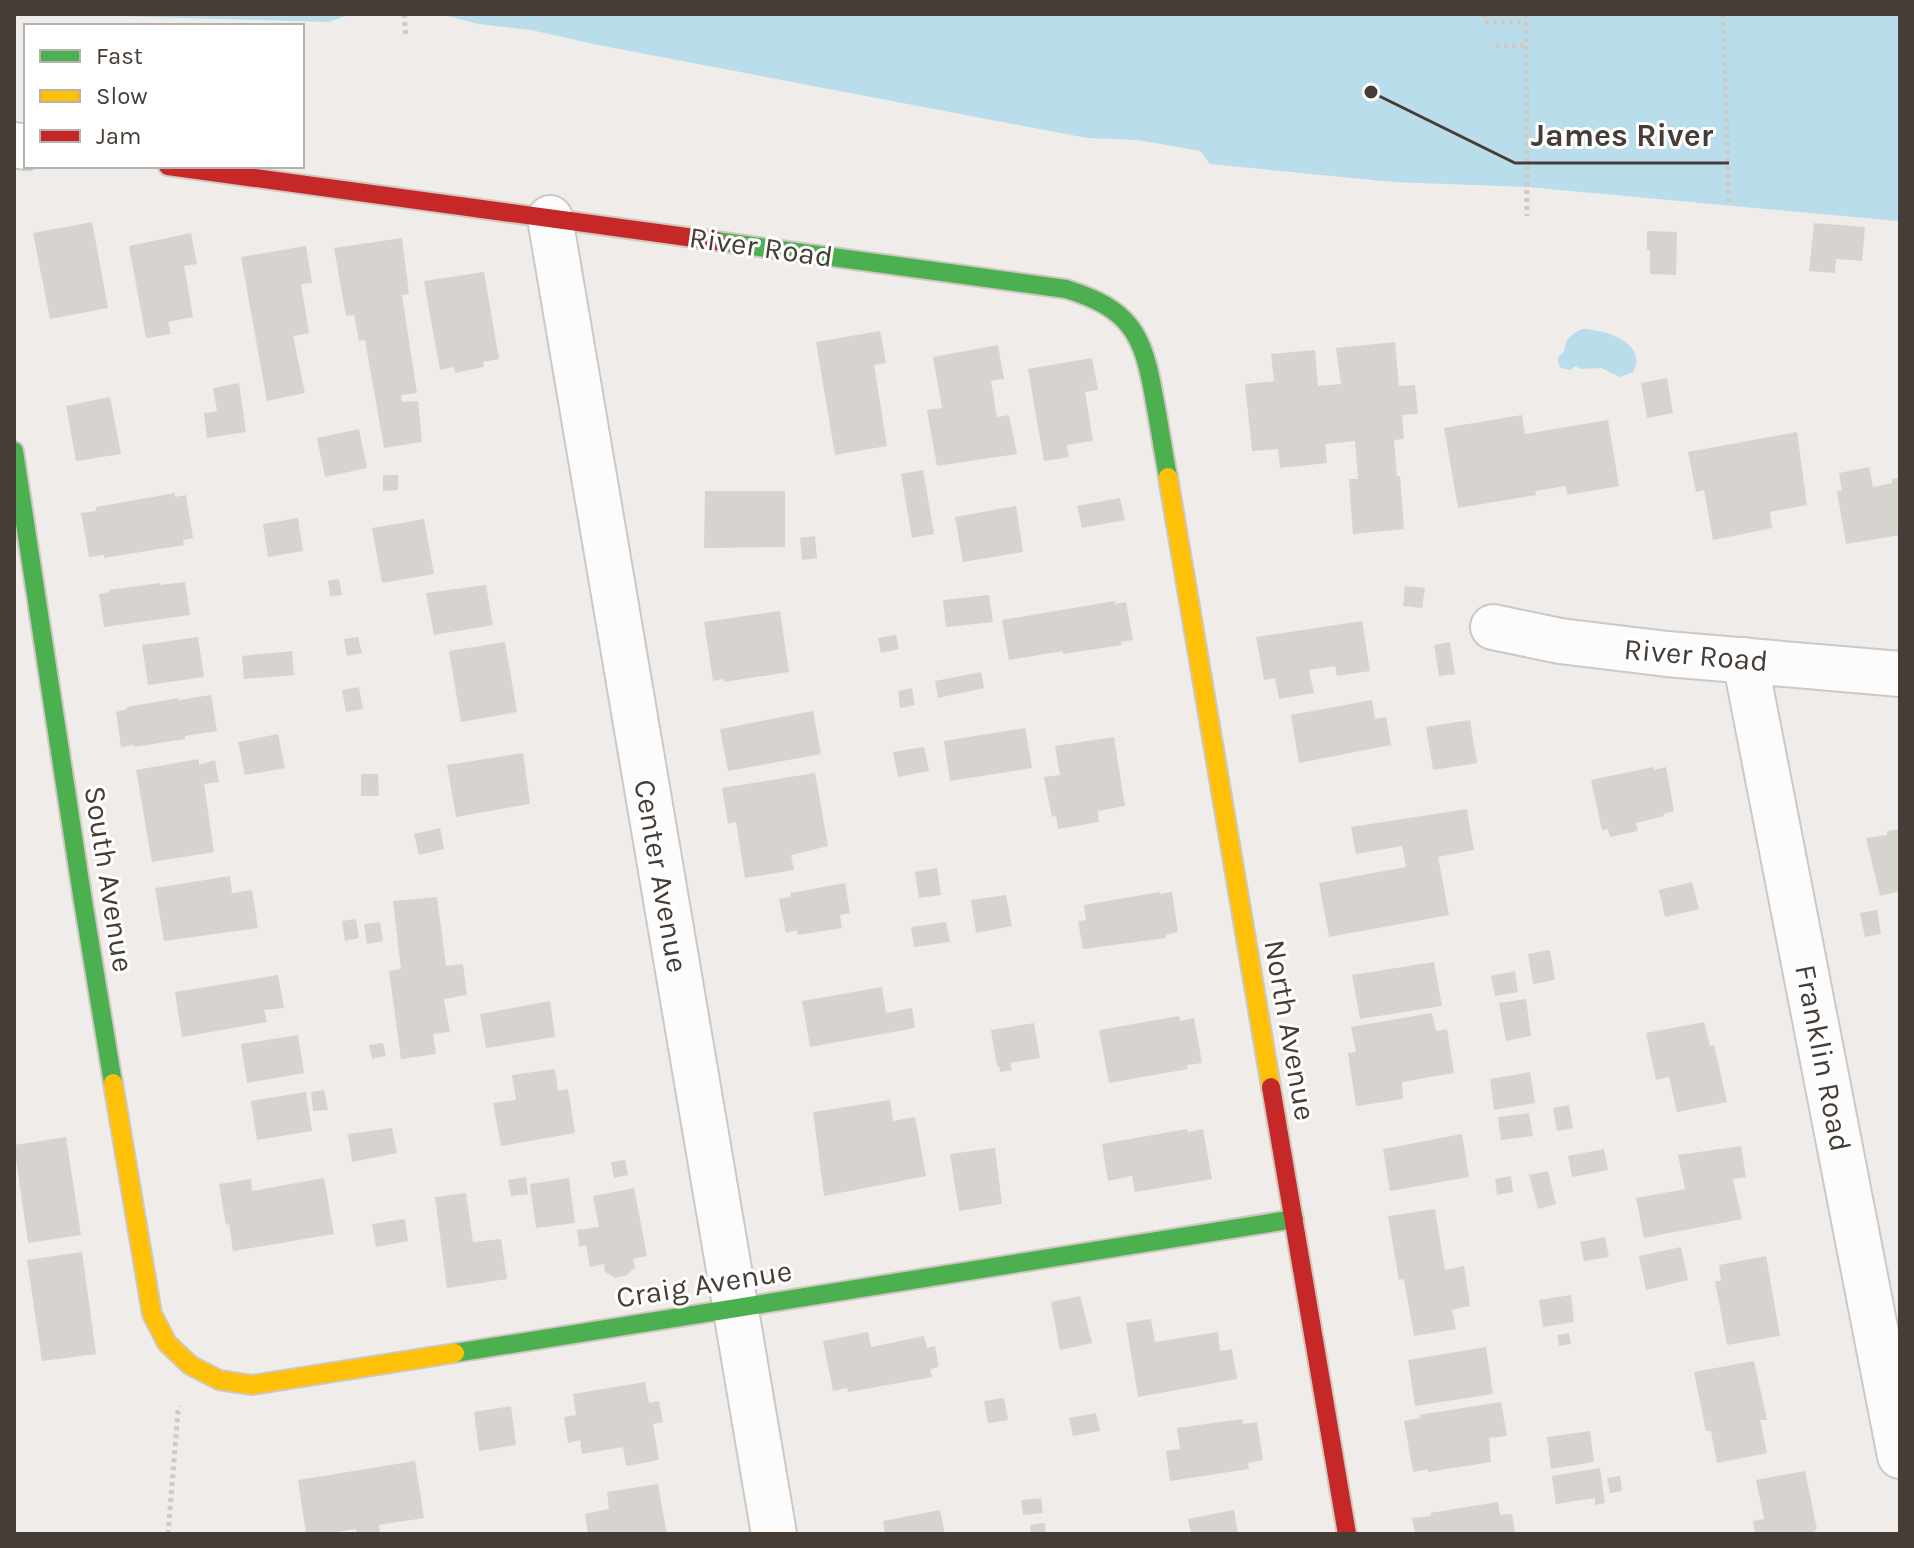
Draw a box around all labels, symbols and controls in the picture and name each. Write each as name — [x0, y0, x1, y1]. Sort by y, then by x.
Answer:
legend — [24, 24, 304, 168]
text: Fast — [96, 42, 143, 70]
text: Slow — [96, 82, 148, 110]
callout: James River — [1515, 107, 1729, 163]
text: James River — [1531, 117, 1714, 154]
text: Jam — [96, 122, 141, 150]
street label: River Road — [687, 219, 835, 275]
street label: River Road — [1622, 631, 1770, 679]
street label: Center Avenue — [626, 777, 696, 975]
street label: South Avenue — [77, 783, 141, 975]
street label: North Avenue — [1256, 937, 1324, 1123]
street label: Franklin Road — [1787, 961, 1859, 1155]
street label: Craig Avenue — [614, 1252, 794, 1316]

